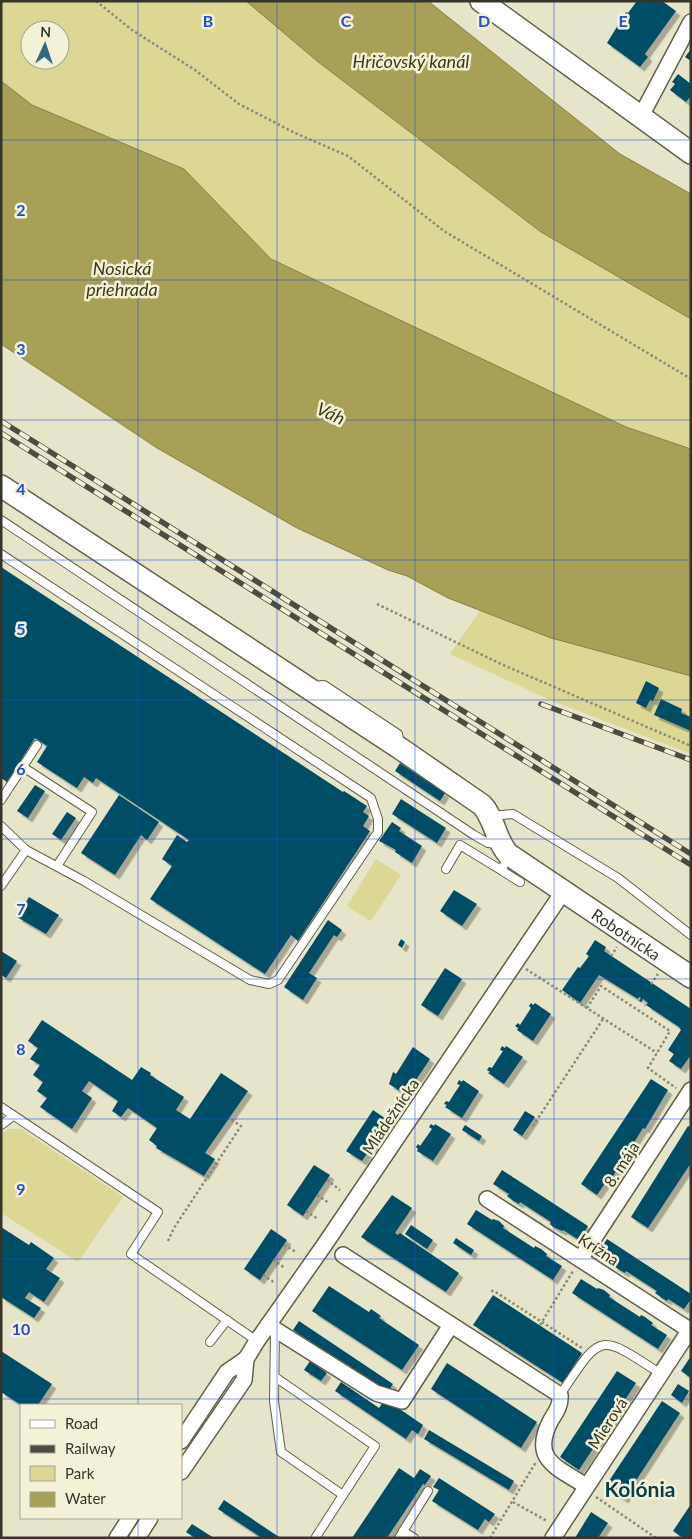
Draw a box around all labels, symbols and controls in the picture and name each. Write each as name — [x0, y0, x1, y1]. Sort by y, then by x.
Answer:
text: B — [203, 11, 213, 30]
text: C — [341, 11, 352, 30]
text: D — [478, 11, 490, 30]
text: E — [618, 11, 628, 30]
north arrow — [20, 20, 70, 70]
text: N — [40, 23, 52, 40]
water label: Hričovský kanál — [353, 50, 469, 72]
text: 2 — [16, 200, 26, 219]
water label: Nosická priehrada — [86, 257, 158, 300]
text: 3 — [16, 339, 26, 358]
water label: Váh — [313, 397, 349, 429]
text: 4 — [16, 479, 26, 498]
text: 5 — [16, 619, 26, 638]
text: 6 — [16, 759, 26, 778]
text: 7 — [16, 899, 26, 918]
street label: Robotnícka — [589, 904, 665, 964]
text: 8 — [16, 1039, 26, 1058]
street label: Mládežnícka — [358, 1074, 422, 1158]
street label: 8. mája — [599, 1138, 643, 1190]
text: 9 — [16, 1179, 26, 1198]
street label: Krížna — [575, 1229, 623, 1269]
text: 10 — [12, 1319, 30, 1338]
street label: Mierová — [583, 1394, 631, 1452]
legend — [20, 1404, 182, 1519]
text: Road — [65, 1414, 98, 1432]
text: Railway — [65, 1439, 116, 1457]
text: Park — [65, 1464, 95, 1482]
district label: Kolónia — [605, 1476, 675, 1501]
text: Water — [65, 1489, 106, 1507]

